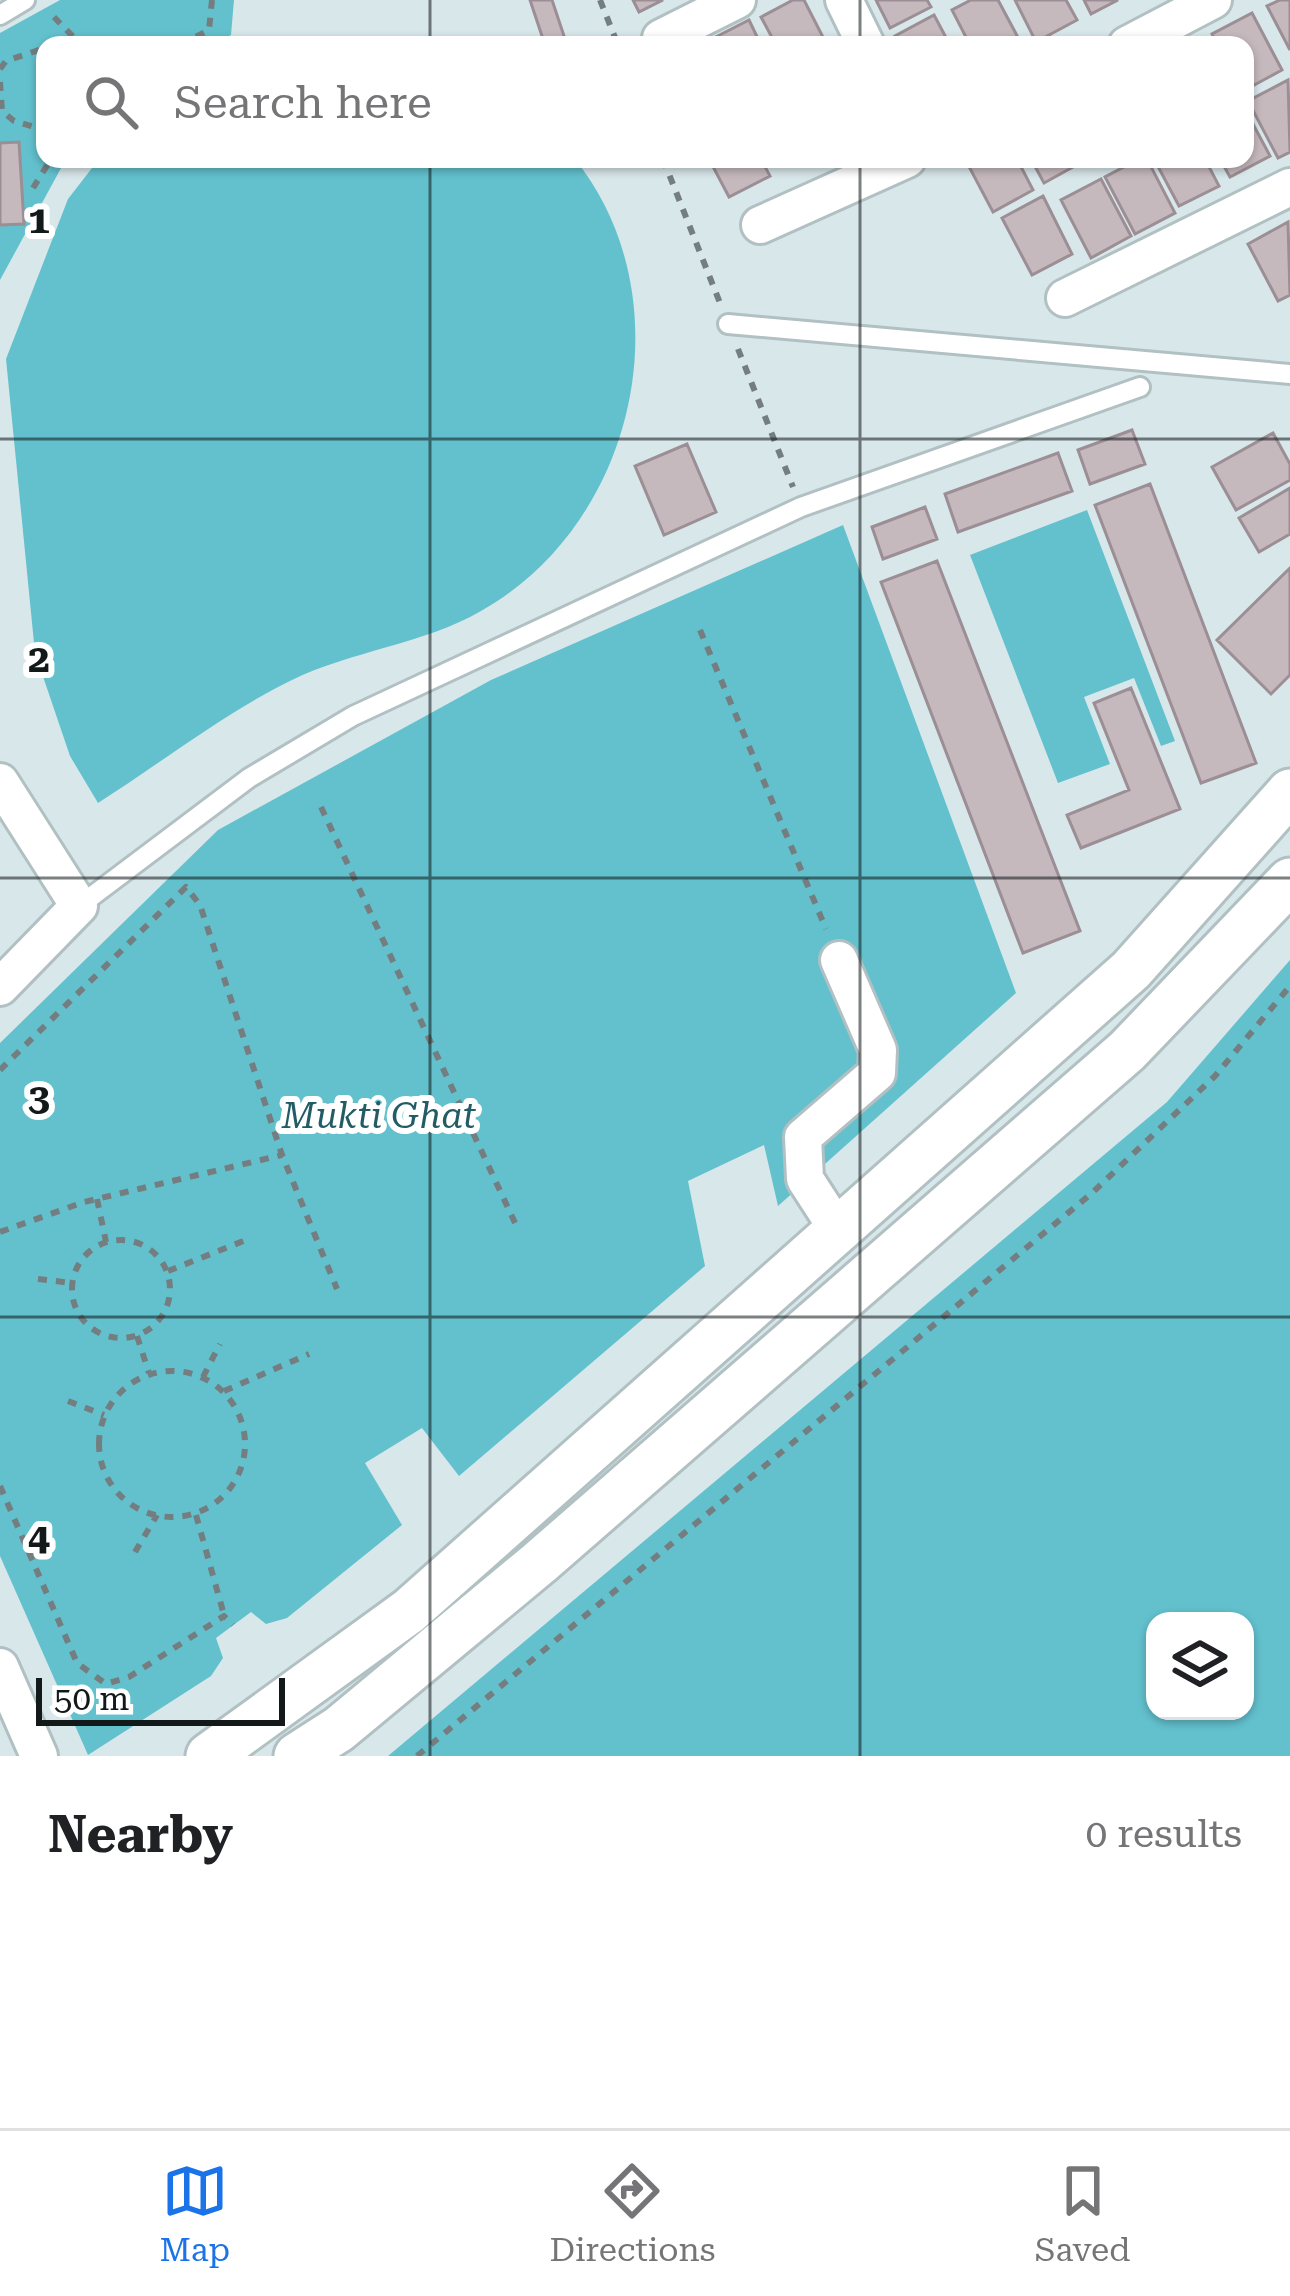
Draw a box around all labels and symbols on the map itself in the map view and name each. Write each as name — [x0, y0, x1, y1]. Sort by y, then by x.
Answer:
text: 1 — [28, 197, 50, 243]
text: 2 — [28, 636, 50, 682]
text: 3 — [28, 1075, 50, 1121]
park label: Mukti Ghat — [281, 1095, 477, 1137]
text: 4 — [28, 1514, 50, 1560]
scale bar — [36, 1672, 285, 1725]

